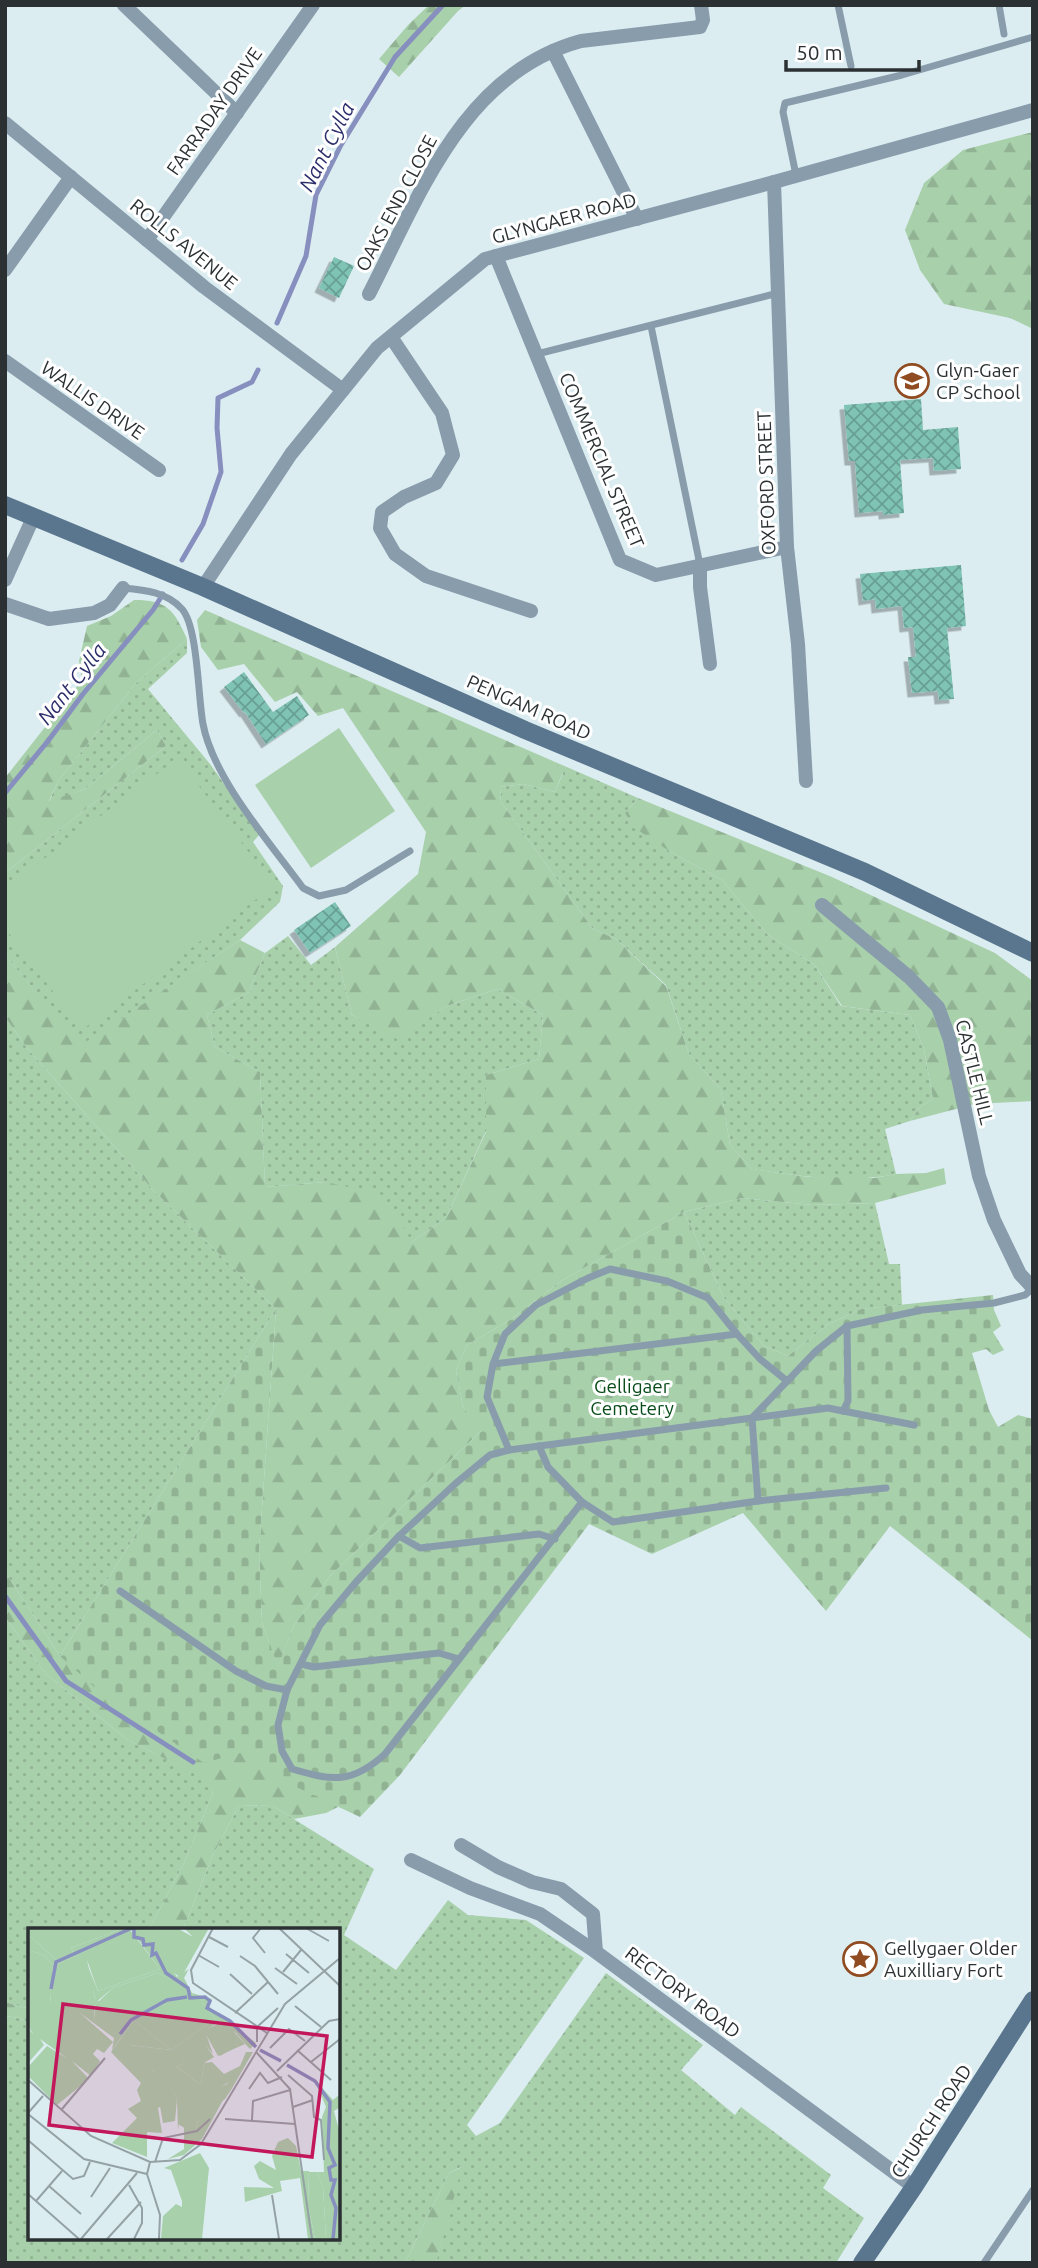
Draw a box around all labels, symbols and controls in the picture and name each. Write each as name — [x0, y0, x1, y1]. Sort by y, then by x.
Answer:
scale bar — [786, 28, 919, 72]
text: 50 m — [796, 40, 843, 64]
street label: FARRADAY DRIVE — [162, 43, 266, 179]
water label: Nant Cylla — [294, 98, 359, 195]
street label: OAKS END CLOSE — [351, 131, 441, 275]
street label: GLYNGAER ROAD — [489, 188, 639, 248]
street label: ROLLS AVENUE — [126, 194, 242, 294]
street label: WALLIS DRIVE — [37, 356, 149, 444]
place label: Glyn-Gaer CP School — [936, 359, 1020, 403]
school or university icon: Glyn-Gaer CP School — [893, 362, 931, 400]
street label: COMMERCIAL STREET — [555, 369, 649, 552]
street label: OXFORD STREET — [752, 410, 780, 556]
water label: Nant Cylla — [32, 638, 110, 729]
street label: PENGAM ROAD — [464, 670, 594, 744]
street label: CASTLE HILL — [951, 1017, 999, 1127]
park label: Gelligaer Cemetery — [590, 1375, 674, 1419]
inset map — [28, 1928, 340, 2240]
place label: Gellygaer Older Auxilliary Fort — [884, 1937, 1017, 1981]
place icon: Gellygaer Older Auxilliary Fort — [841, 1940, 879, 1978]
street label: RECTORY ROAD — [621, 1942, 745, 2042]
street label: CHURCH ROAD — [886, 2060, 976, 2182]

